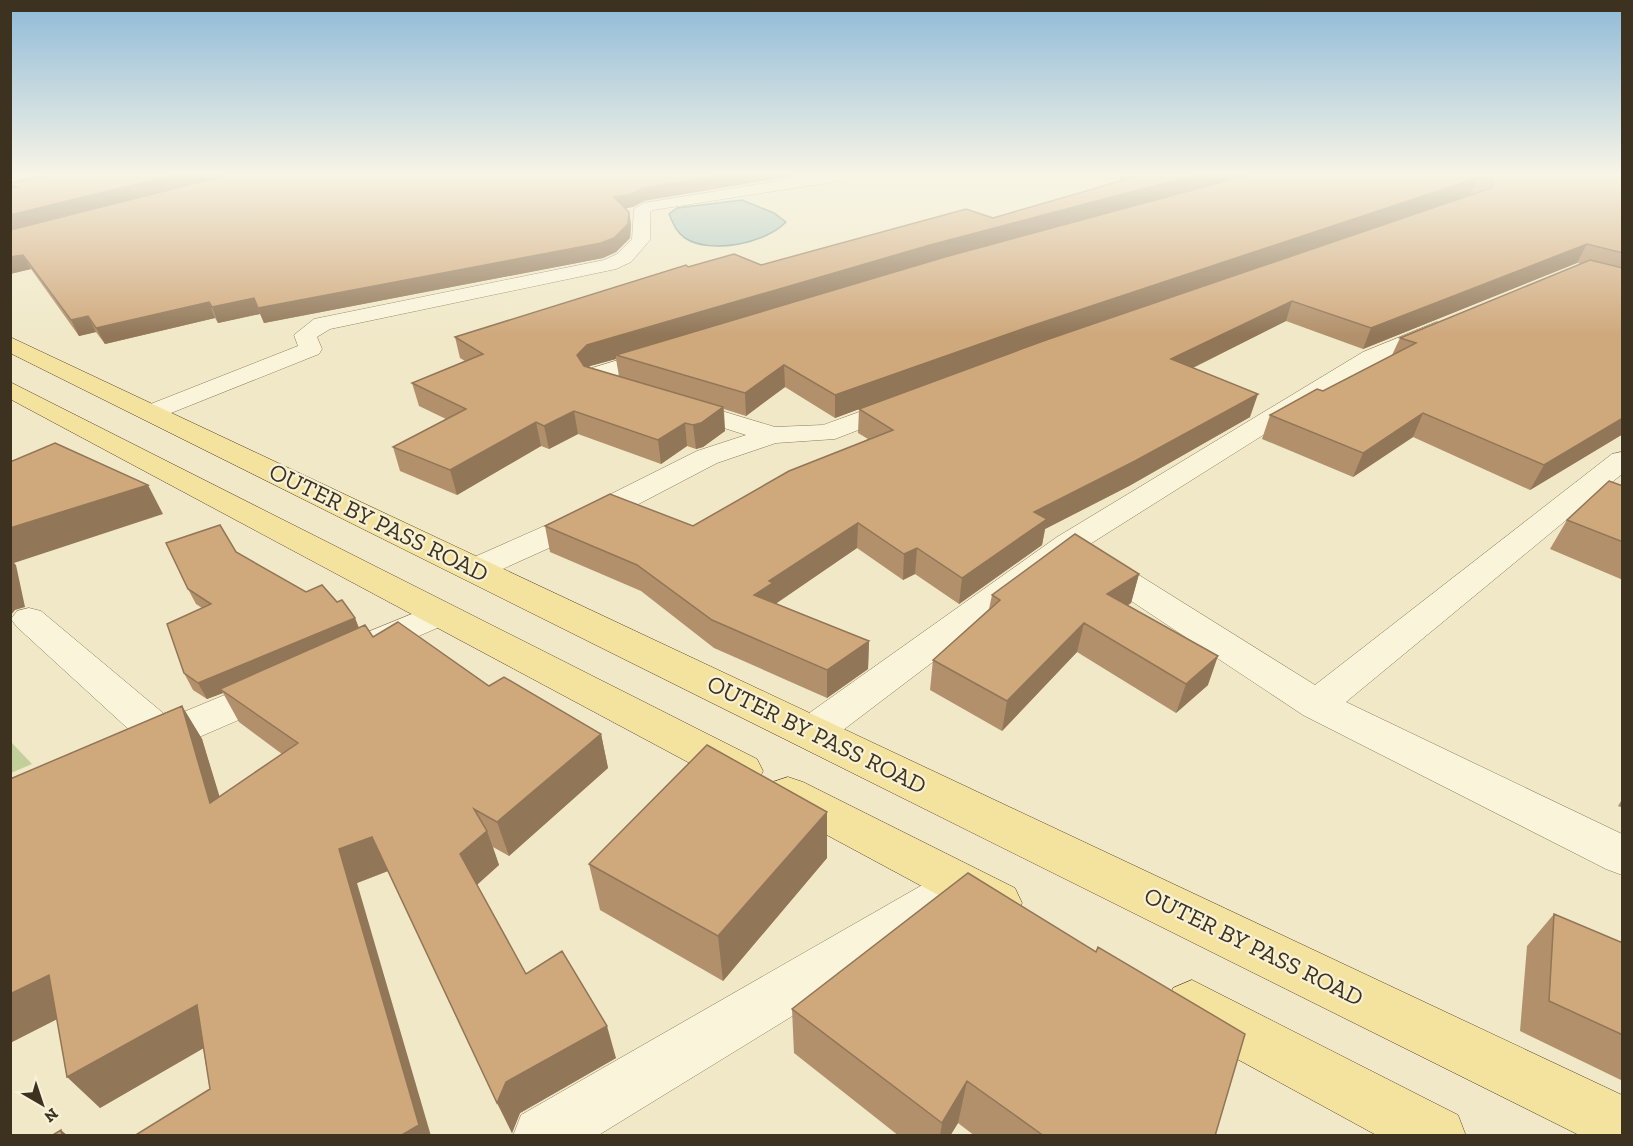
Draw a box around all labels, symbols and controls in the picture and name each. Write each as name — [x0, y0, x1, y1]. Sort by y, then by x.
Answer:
street label: OUTER BY PASS ROAD — [265, 456, 493, 588]
street label: OUTER BY PASS ROAD — [703, 668, 931, 800]
street label: OUTER BY PASS ROAD — [1140, 880, 1368, 1012]
north arrow — [12, 1074, 72, 1134]
text: N — [40, 1104, 62, 1126]

